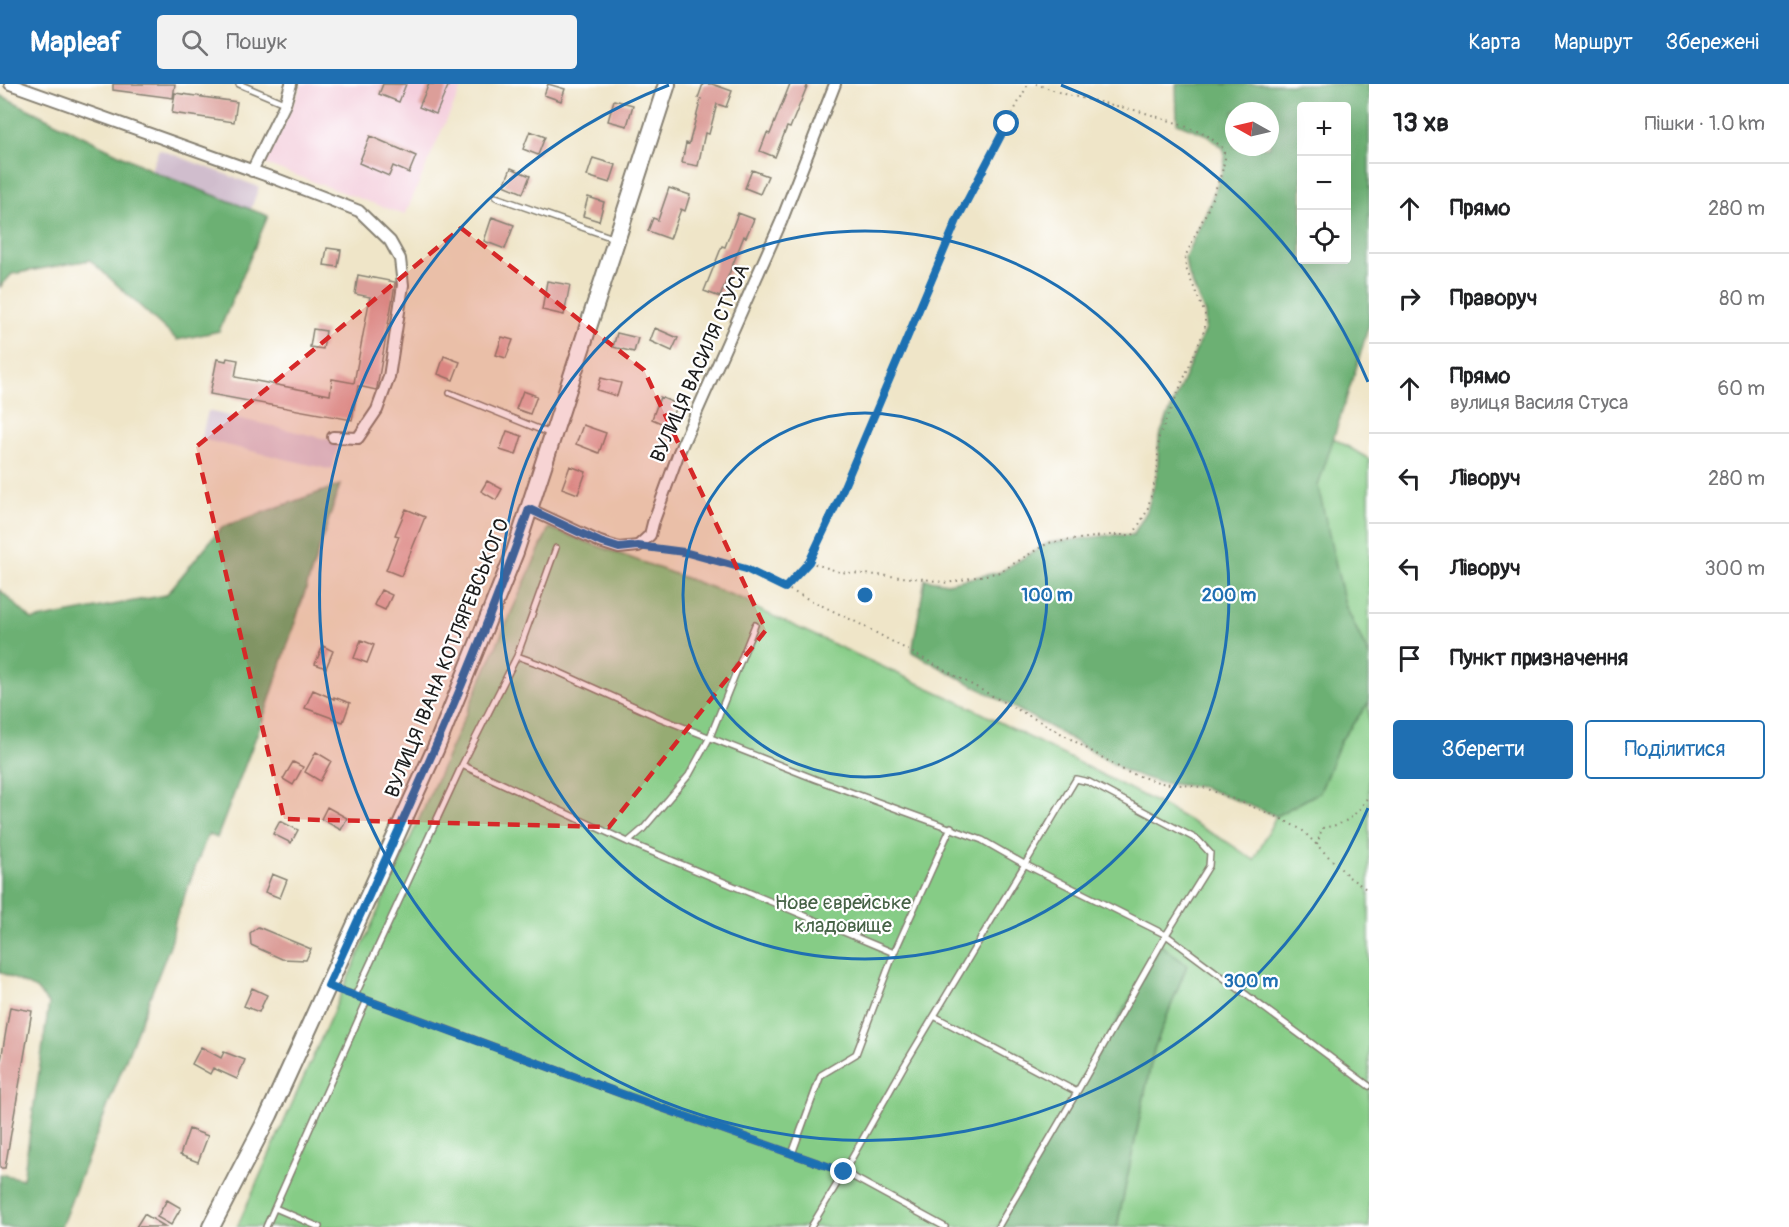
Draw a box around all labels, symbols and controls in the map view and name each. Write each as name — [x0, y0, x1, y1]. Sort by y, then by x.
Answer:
search box — [157, 15, 577, 69]
text: Mapleaf — [30, 25, 121, 60]
icon: search — [178, 26, 211, 59]
text: Пошук — [226, 28, 288, 56]
text: Карта — [1469, 29, 1521, 56]
text: Маршрут — [1554, 29, 1633, 56]
text: Збережені — [1666, 29, 1759, 56]
north arrow — [1225, 102, 1279, 156]
map controls — [1297, 102, 1351, 264]
button: + — [1297, 102, 1351, 156]
text: 13 хв — [1393, 107, 1449, 139]
route start — [993, 110, 1019, 136]
text: Пішки · 1.0 km — [1645, 111, 1765, 136]
button: − — [1297, 156, 1351, 210]
icon: ahead — [1393, 192, 1426, 225]
text: Прямо — [1450, 194, 1510, 222]
text: 280 m — [1708, 196, 1765, 221]
button: locate — [1297, 210, 1351, 264]
street label: ВУЛИЦЯ ВАСИЛЯ СТУСА — [645, 260, 755, 466]
icon: right — [1393, 282, 1426, 315]
text: Праворуч — [1450, 284, 1537, 312]
text: 80 m — [1719, 286, 1765, 311]
text: Прямо — [1450, 362, 1510, 390]
icon: ahead — [1393, 372, 1426, 405]
text: 60 m — [1718, 376, 1765, 401]
text: вулиця Василя Стуса — [1450, 390, 1628, 415]
icon: left — [1393, 462, 1426, 495]
text: Ліворуч — [1450, 464, 1521, 492]
text: 280 m — [1708, 466, 1765, 491]
street label: ВУЛИЦЯ ІВАНА КОТЛЯРЕВСЬКОГО — [379, 515, 515, 801]
icon: left — [1393, 552, 1426, 585]
text: Ліворуч — [1450, 554, 1521, 582]
text: 300 m — [1704, 556, 1765, 581]
text: 100 m — [1021, 584, 1073, 607]
text: 200 m — [1202, 584, 1256, 607]
centre of rings — [855, 585, 875, 605]
icon: arrive — [1393, 642, 1426, 675]
text: Пункт призначення — [1450, 644, 1628, 672]
button: Зберегти — [1393, 720, 1573, 779]
button: Поділитися — [1585, 720, 1765, 779]
park label: Нове єврейське кладовище — [775, 890, 911, 938]
text: 300 m — [1224, 970, 1278, 993]
route end — [830, 1158, 856, 1184]

